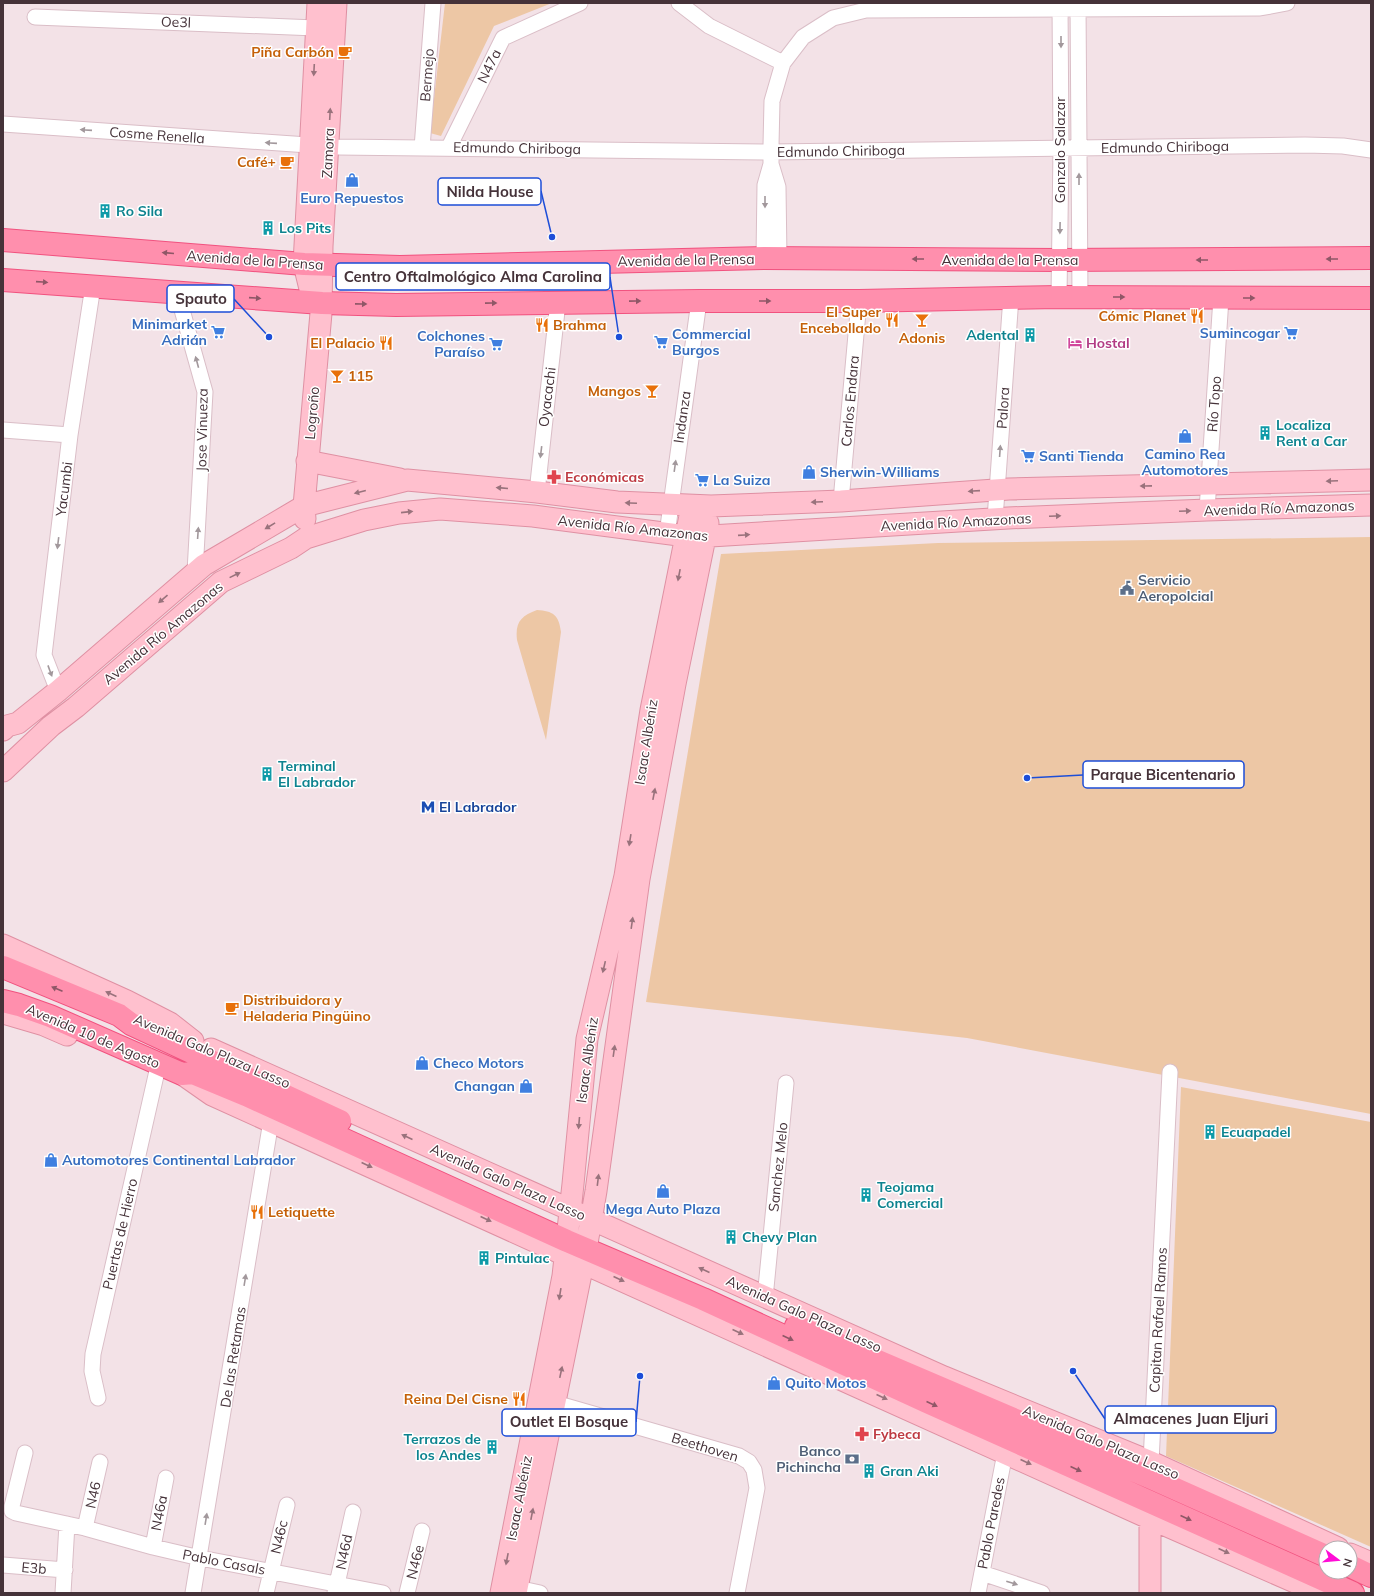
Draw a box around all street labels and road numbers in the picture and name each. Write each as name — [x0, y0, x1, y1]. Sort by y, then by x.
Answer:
street label: Oe3l — [161, 12, 191, 32]
street label: N47a — [473, 46, 505, 86]
street label: Bermejo — [416, 48, 438, 102]
street label: Gonzalo Salazar — [1051, 96, 1069, 203]
street label: Cosme Renella — [109, 123, 205, 147]
street label: Zamora — [318, 127, 338, 179]
street label: Edmundo Chiriboga — [1101, 137, 1229, 157]
street label: Edmundo Chiriboga — [453, 138, 581, 158]
street label: Edmundo Chiriboga — [777, 141, 905, 161]
street label: Avenida de la Prensa — [186, 246, 324, 274]
street label: Avenida de la Prensa — [617, 250, 755, 270]
street label: Avenida de la Prensa — [941, 251, 1079, 269]
street label: Carlos Endara — [837, 355, 863, 447]
street label: Oyacachi — [534, 366, 560, 428]
street label: Río Topo — [1203, 375, 1225, 433]
street label: Logroño — [301, 386, 323, 440]
street label: Palora — [993, 386, 1013, 430]
street label: Jose Vinueza — [192, 388, 212, 472]
street label: Indanza — [669, 390, 695, 444]
street label: Yacumbi — [52, 461, 76, 518]
street label: Avenida Río Amazonas — [1203, 496, 1355, 520]
street label: Avenida Río Amazonas — [880, 509, 1032, 535]
street label: Avenida Río Amazonas — [557, 511, 709, 545]
street label: Avenida Río Amazonas — [99, 577, 227, 688]
street label: Isaac Albéniz — [630, 698, 662, 786]
street label: Avenida 10 de Agosto — [24, 1000, 162, 1072]
street label: Avenida Galo Plaza Lasso — [131, 1010, 293, 1092]
street label: Isaac Albéniz — [572, 1016, 602, 1104]
street label: Sanchez Melo — [764, 1121, 792, 1213]
street label: Avenida Galo Plaza Lasso — [427, 1140, 589, 1224]
street label: Puertas de Hierro — [98, 1177, 142, 1291]
street label: Capitan Rafael Ramos — [1145, 1247, 1171, 1393]
street label: Avenida Galo Plaza Lasso — [723, 1272, 885, 1356]
street label: De las Retamas — [216, 1305, 250, 1409]
street label: Avenida Galo Plaza Lasso — [1020, 1401, 1182, 1483]
street label: Beethoven — [669, 1428, 741, 1466]
street label: Isaac Albéniz — [502, 1454, 536, 1542]
street label: Pablo Paredes — [973, 1475, 1009, 1571]
street label: N46 — [81, 1480, 105, 1510]
street label: N46a — [147, 1494, 171, 1532]
street label: N46c — [266, 1518, 292, 1556]
street label: N46d — [331, 1533, 357, 1571]
street label: N46e — [402, 1543, 428, 1581]
street label: Pablo Casals — [181, 1545, 267, 1579]
street label: E3b — [21, 1558, 47, 1578]

